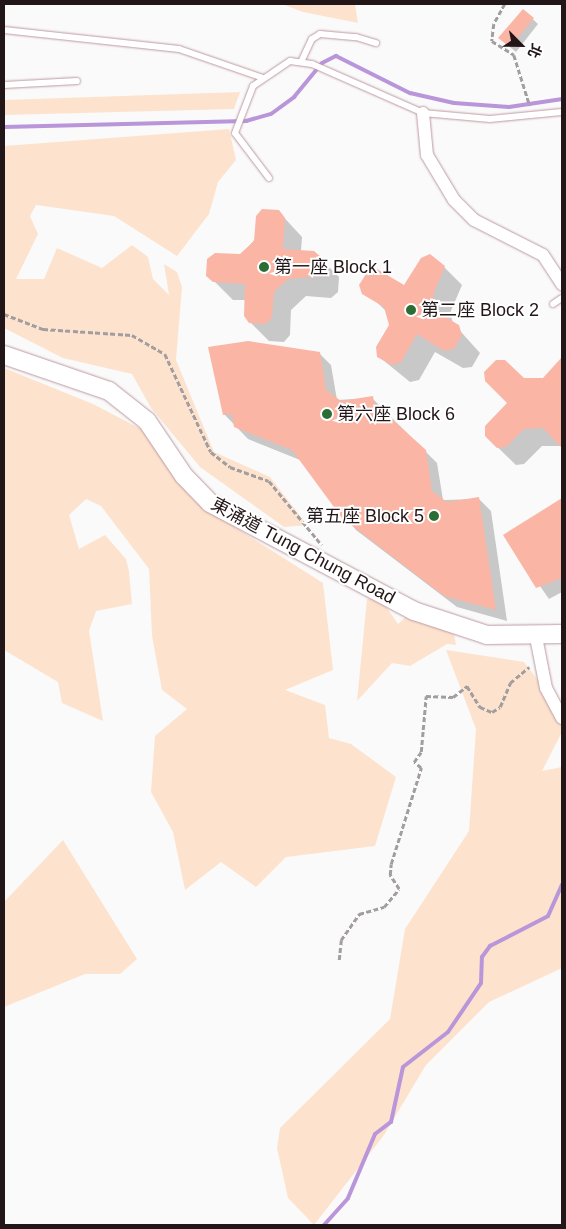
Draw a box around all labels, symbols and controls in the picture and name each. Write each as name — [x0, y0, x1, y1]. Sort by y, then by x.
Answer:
north arrow — [496, 20, 546, 70]
text: 北 — [525, 41, 545, 60]
place label: 第一座 Block 1 — [274, 256, 392, 278]
marker: 第一座 Block 1 — [258, 261, 270, 273]
place label: 第二座 Block 2 — [421, 299, 539, 321]
marker: 第二座 Block 2 — [405, 304, 417, 316]
place label: 第六座 Block 6 — [337, 403, 455, 425]
marker: 第六座 Block 6 — [321, 408, 333, 420]
street label: 東涌道 Tung Chung Road — [207, 493, 399, 609]
place label: 第五座 Block 5 — [306, 505, 424, 527]
marker: 第五座 Block 5 — [428, 510, 440, 522]

